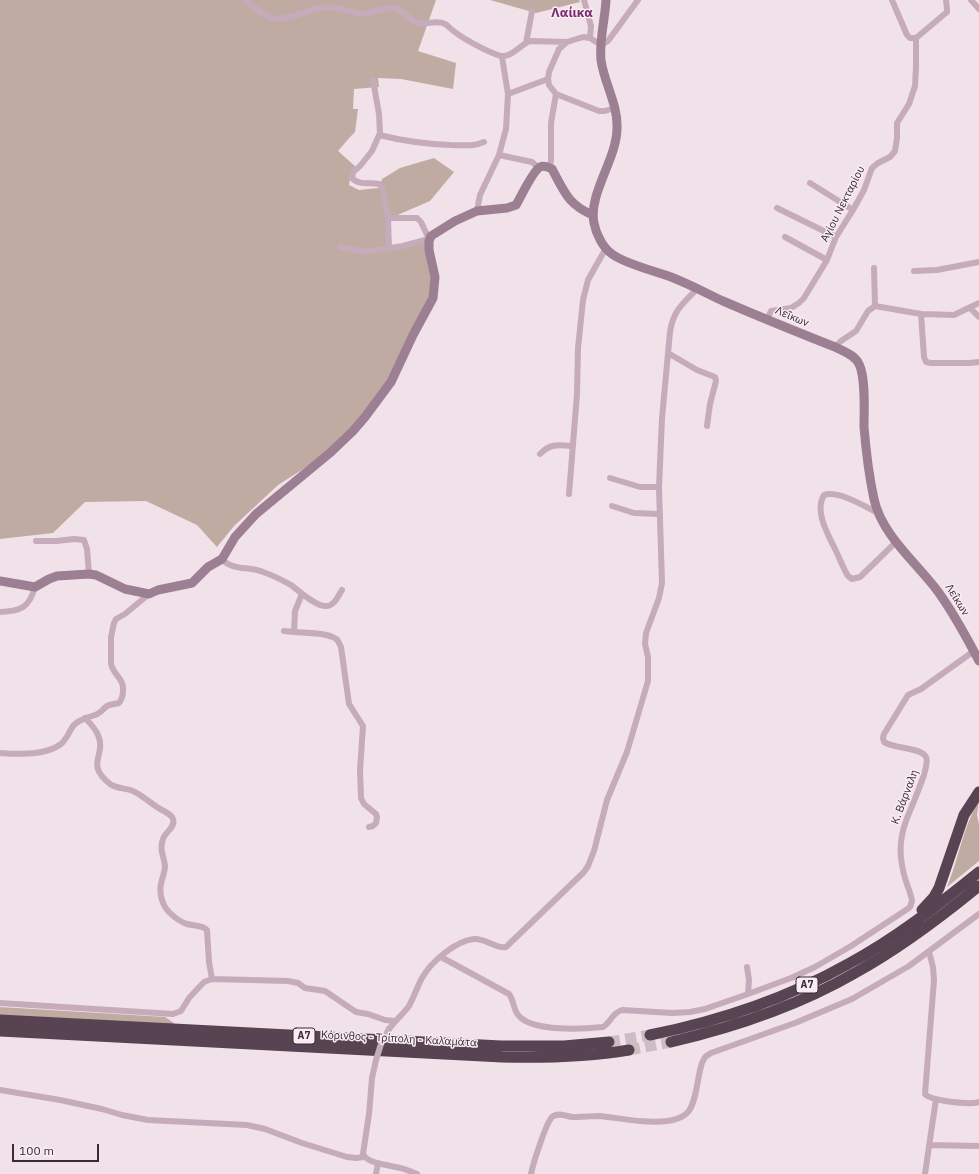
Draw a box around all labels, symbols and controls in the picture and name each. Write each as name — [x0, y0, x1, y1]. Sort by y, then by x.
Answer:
district label: Λαίικα — [551, 5, 593, 21]
street label: Αγίου Νεκταρίου — [818, 164, 868, 244]
street label: Λεΐκων — [773, 304, 811, 330]
street label: Λεΐκων — [942, 582, 972, 618]
street label: Κ. Βάρναλη — [889, 768, 921, 826]
road number: Α7 — [796, 977, 818, 993]
road number: Α7 — [293, 1028, 315, 1044]
street label: Κόρινθος - Τρίπολη - Καλαμάτα — [321, 1028, 477, 1050]
scale bar — [14, 1136, 101, 1162]
text: 100 m — [19, 1143, 54, 1158]

